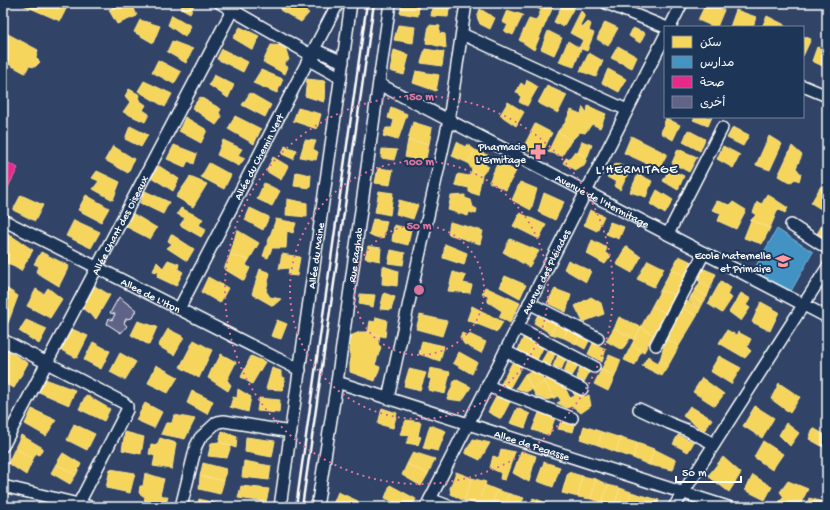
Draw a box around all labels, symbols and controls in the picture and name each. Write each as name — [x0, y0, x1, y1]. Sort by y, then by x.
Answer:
legend — [664, 26, 804, 118]
text: سكن — [700, 37, 722, 51]
text: مدارس — [700, 57, 734, 71]
text: صحة — [700, 77, 725, 91]
text: 150 m — [403, 91, 434, 105]
text: أخرى — [700, 95, 725, 111]
street label: Allée du Chemin Vert — [233, 111, 288, 202]
place label: Pharmacie L'Ermitage — [476, 142, 526, 167]
pharmacy icon: Pharmacie L'Ermitage — [529, 143, 547, 161]
text: 100 m — [403, 156, 434, 170]
district label: L'HERMITAGE — [596, 163, 678, 178]
street label: Avenue de l'Hermitage — [553, 173, 651, 232]
street label: Allée Chant des Oiseaux — [90, 174, 152, 277]
text: 50 m — [407, 220, 432, 234]
street label: Allée du Maine — [307, 222, 328, 290]
street label: Rue Raghab — [347, 227, 367, 283]
street label: Avenue des Pléiades — [521, 227, 574, 317]
place label: Ecole Maternelle et Primaire — [695, 251, 771, 276]
school or university icon: Ecole Maternelle et Primaire — [774, 252, 792, 270]
street label: Allee de L'Iton — [119, 277, 183, 317]
centre of rings — [412, 283, 426, 297]
street label: Allee de Pegasse — [493, 429, 571, 464]
scale bar — [676, 458, 741, 484]
text: 50 m — [682, 467, 707, 481]

